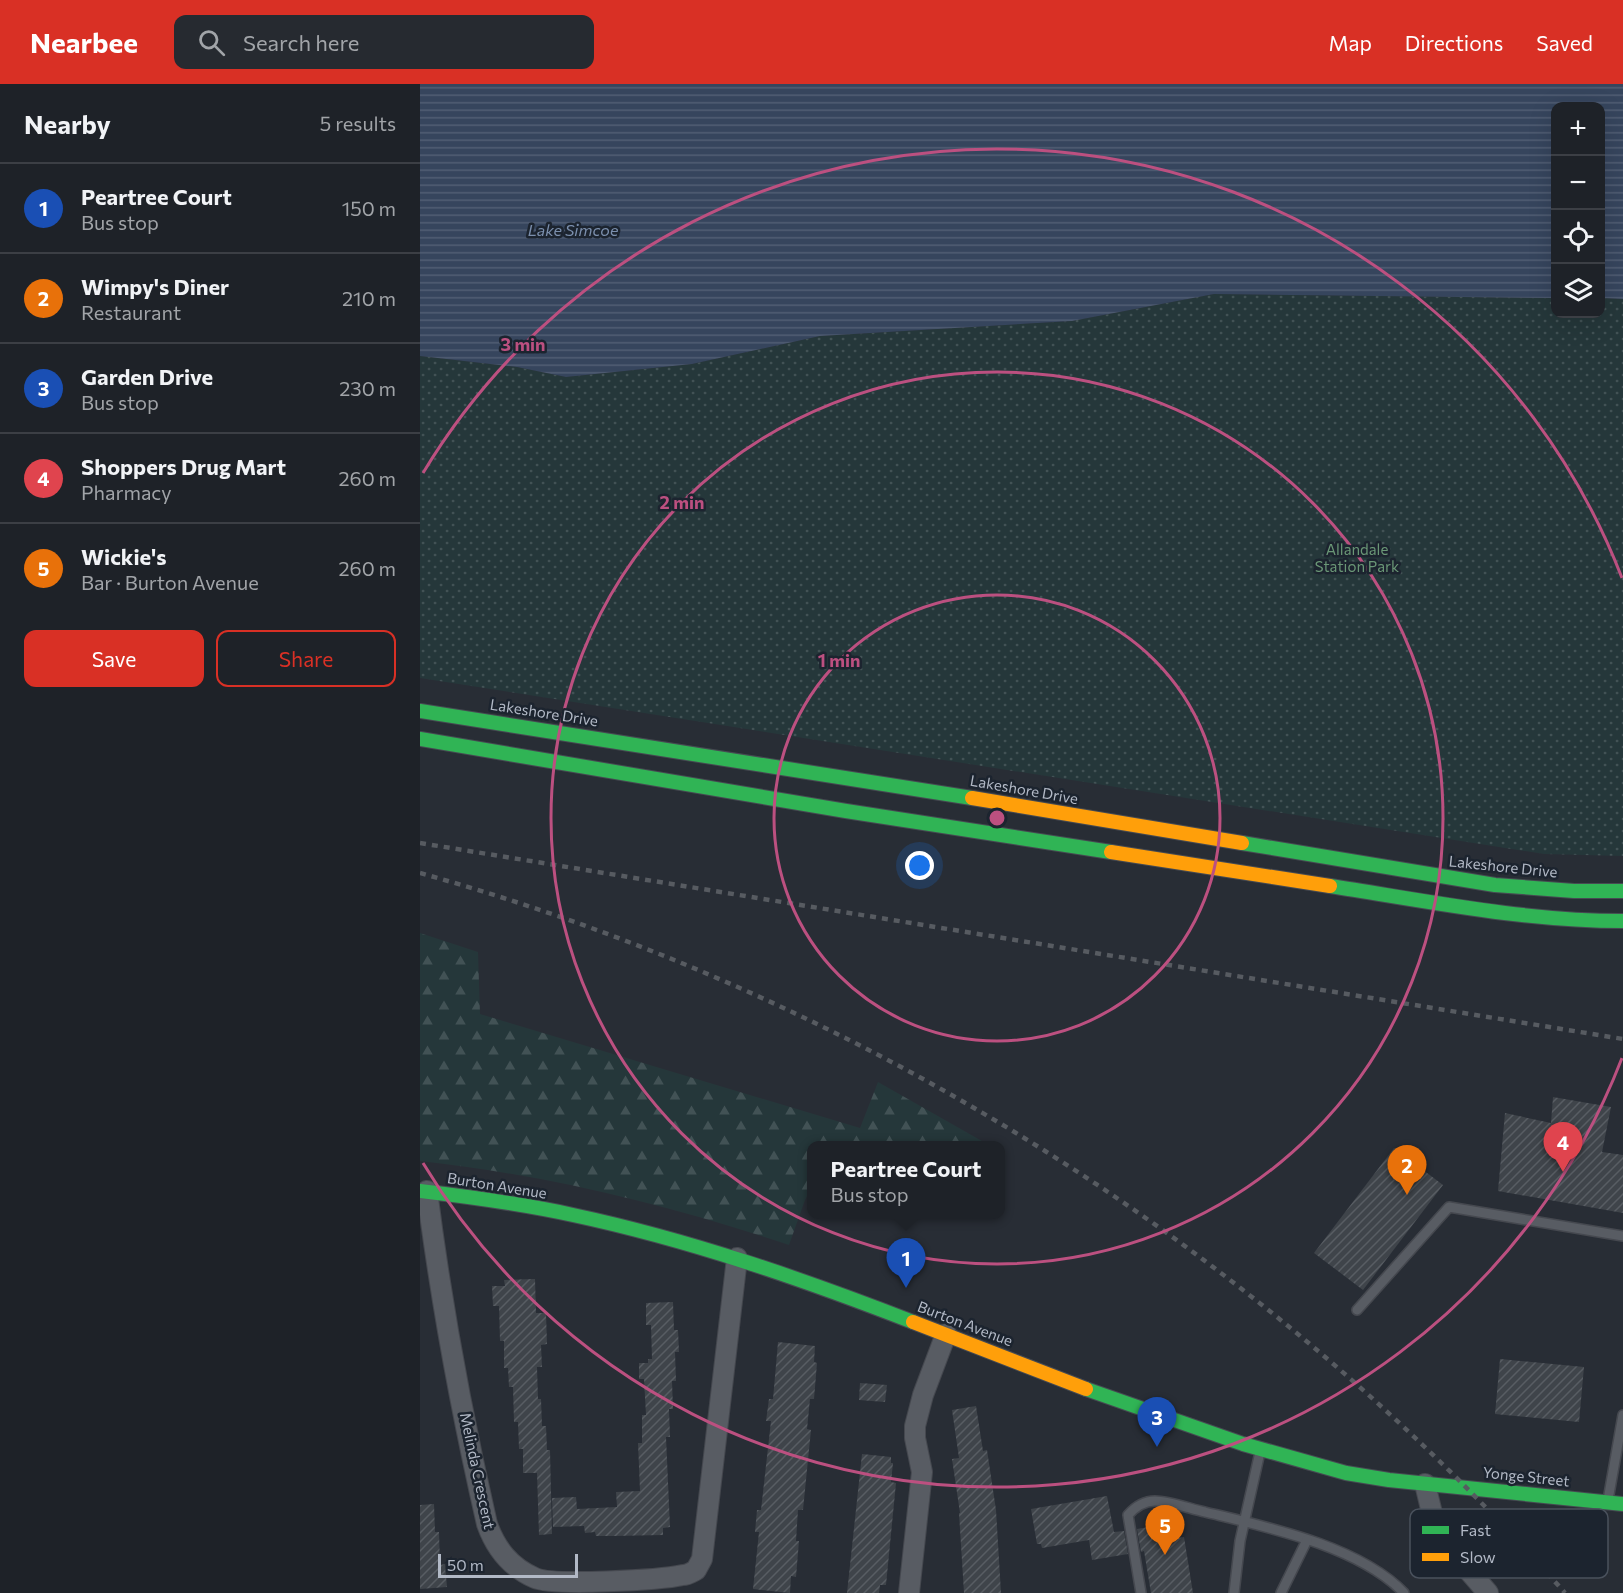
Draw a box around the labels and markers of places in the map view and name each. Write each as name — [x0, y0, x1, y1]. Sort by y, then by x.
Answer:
centre of rings — [987, 808, 1007, 828]
pin: 4 — [1544, 1122, 1582, 1172]
pin: 2 — [1388, 1146, 1426, 1195]
pin: 1 — [886, 1238, 926, 1288]
pin: 3 — [1138, 1398, 1176, 1447]
pin: 5 — [1146, 1506, 1184, 1555]

